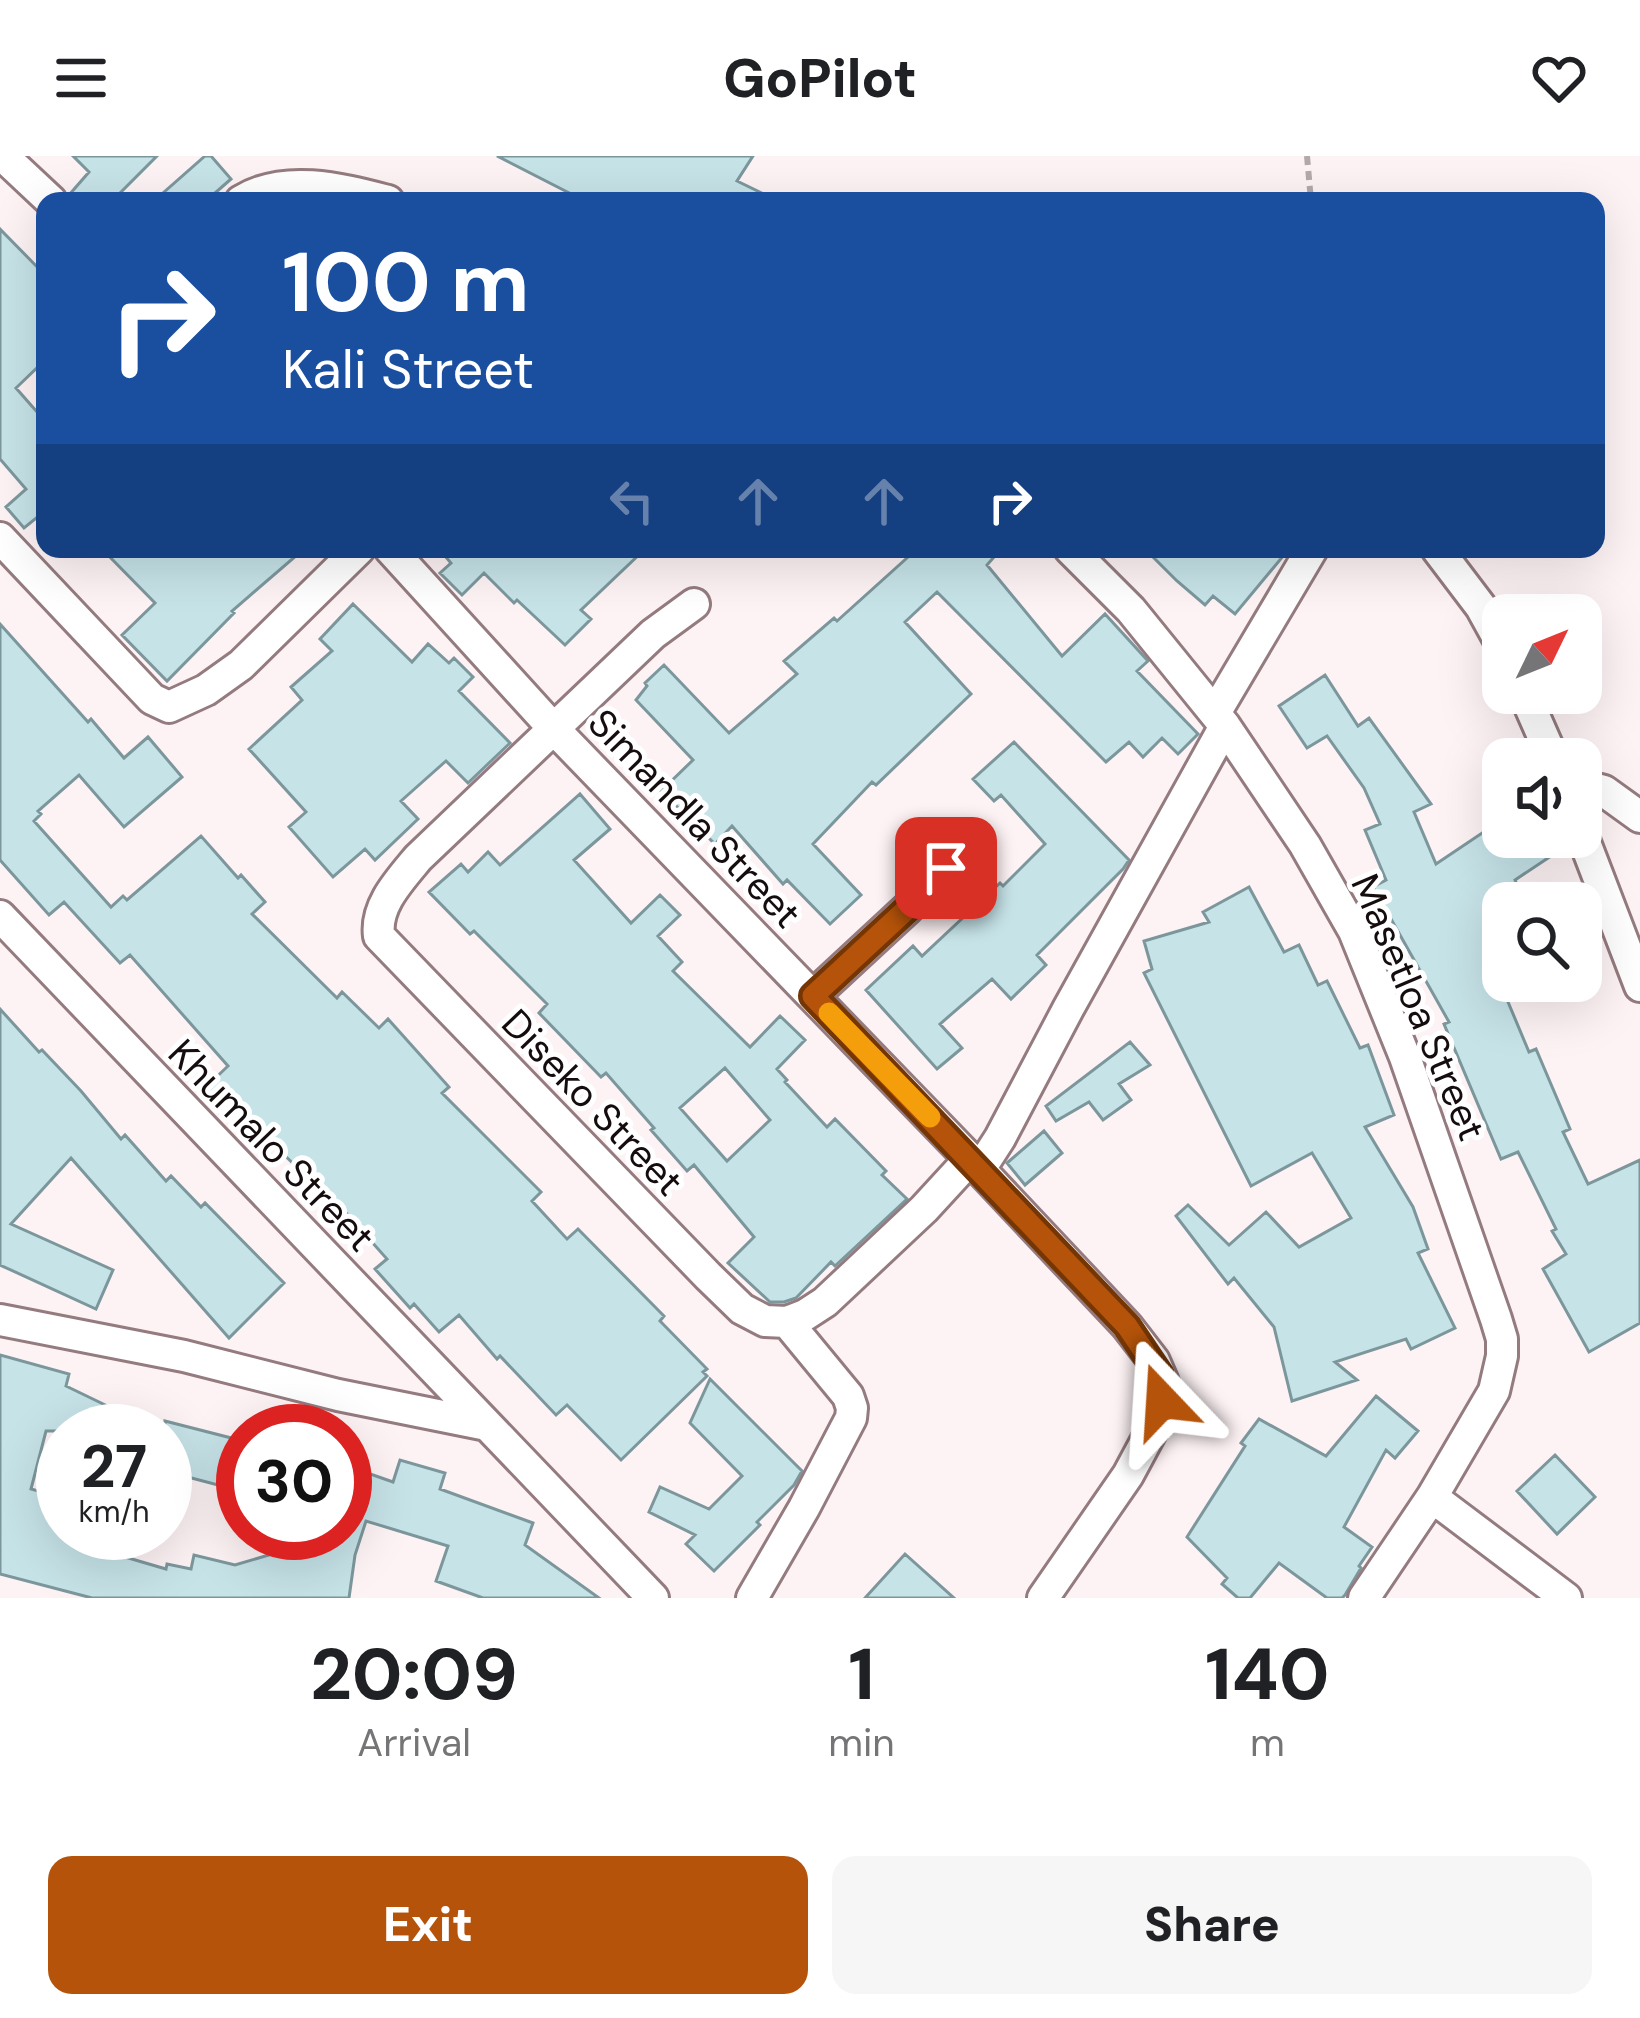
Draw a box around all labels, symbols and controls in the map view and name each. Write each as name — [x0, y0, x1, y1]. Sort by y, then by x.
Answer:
text: GoPilot — [723, 43, 917, 114]
icon: menu — [48, 45, 114, 111]
icon: heart — [1526, 45, 1592, 111]
text: 100 m — [282, 228, 530, 337]
icon: right — [84, 240, 240, 396]
text: Kali Street — [282, 334, 534, 405]
icon: left — [599, 468, 665, 534]
icon: ahead — [725, 468, 791, 534]
icon: ahead — [851, 468, 917, 534]
icon: right — [977, 468, 1043, 534]
north arrow — [1482, 594, 1602, 714]
map controls — [1482, 594, 1602, 1002]
street label: Simandla Street — [577, 698, 812, 939]
button: sound — [1482, 738, 1602, 858]
pin — [895, 817, 997, 919]
icon: arrive — [913, 835, 979, 901]
street label: Masetloa Street — [1340, 866, 1498, 1148]
button: search — [1482, 882, 1602, 1002]
street label: Diseko Street — [491, 998, 694, 1206]
street label: Khumalo Street — [157, 1028, 386, 1262]
position arrow — [1099, 1338, 1225, 1464]
speed limit sign: 30 — [216, 1404, 372, 1560]
text: 27 — [81, 1427, 147, 1506]
text: km/h — [79, 1492, 149, 1531]
text: 20:09 — [310, 1628, 518, 1721]
text: 1 — [848, 1628, 875, 1721]
text: 140 — [1205, 1628, 1330, 1721]
text: Arrival — [357, 1717, 471, 1768]
text: min — [828, 1717, 895, 1768]
text: m — [1250, 1717, 1285, 1768]
button: Exit — [48, 1856, 808, 1994]
button: Share — [832, 1856, 1592, 1994]

